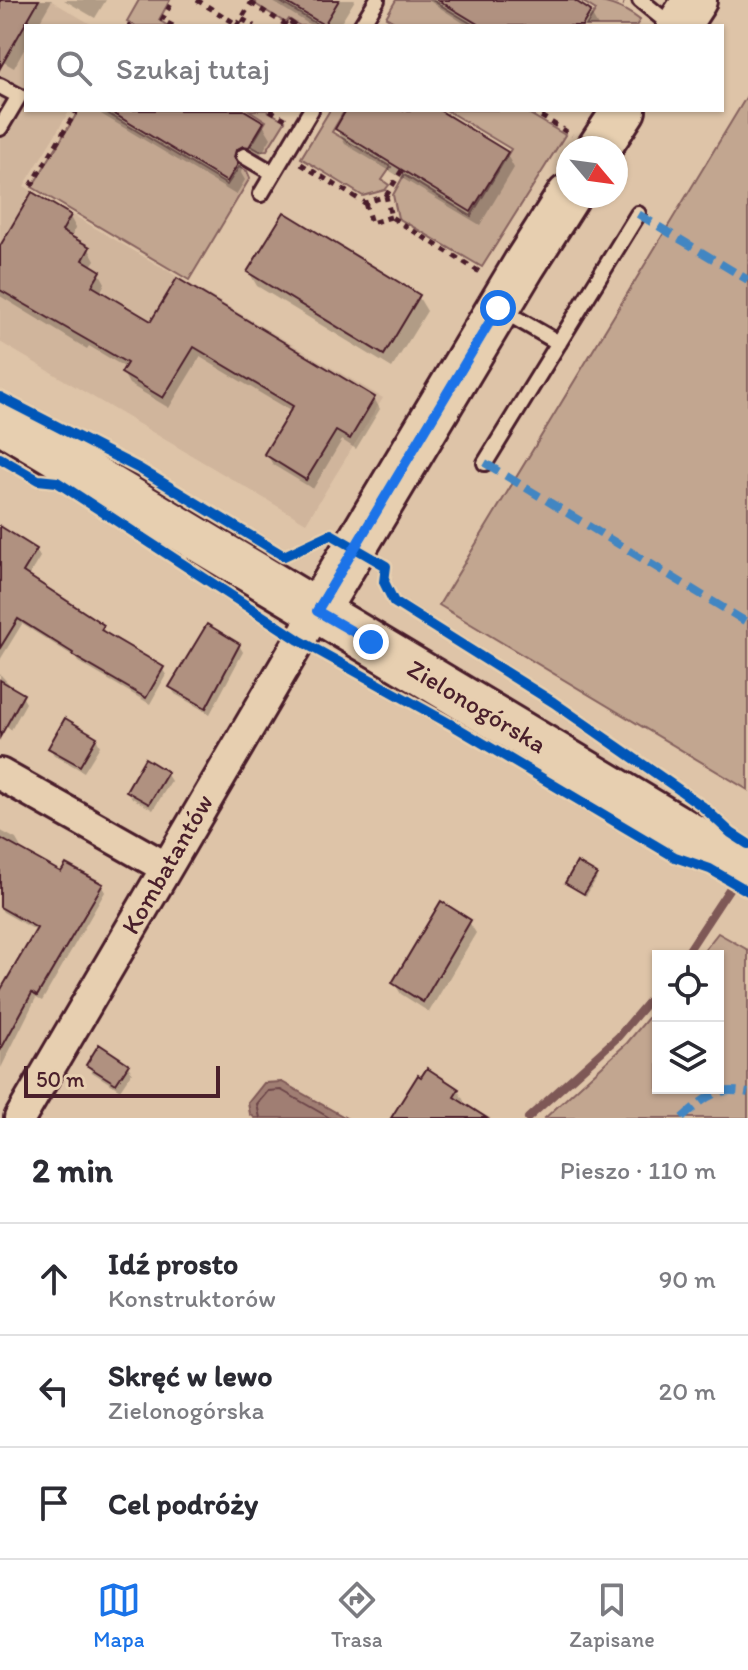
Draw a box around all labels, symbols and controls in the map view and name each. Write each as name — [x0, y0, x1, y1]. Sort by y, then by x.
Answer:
search box — [24, 24, 724, 112]
icon: search — [52, 46, 96, 90]
text: Szukaj tutaj — [116, 50, 270, 87]
north arrow — [556, 136, 628, 208]
route start — [480, 290, 516, 326]
route end — [353, 624, 389, 660]
street label: Zielonogórska — [402, 652, 552, 760]
street label: Kombatantów — [114, 788, 220, 940]
map controls — [652, 950, 724, 1094]
button: locate — [652, 950, 724, 1022]
button: layers — [652, 1022, 724, 1094]
scale bar — [24, 1062, 220, 1098]
text: 50 m — [36, 1066, 85, 1093]
text: 2 min — [32, 1150, 113, 1191]
text: Pieszo · 110 m — [560, 1154, 716, 1186]
text: Idź prosto — [108, 1245, 238, 1282]
icon: ahead — [32, 1257, 76, 1301]
text: 90 m — [659, 1263, 716, 1295]
text: Konstruktorów — [108, 1282, 276, 1314]
text: Skręć w lewo — [108, 1357, 272, 1394]
icon: left — [32, 1369, 76, 1413]
text: 20 m — [659, 1375, 716, 1407]
text: Zielonogórska — [108, 1394, 264, 1426]
icon: arrive — [32, 1481, 76, 1525]
text: Cel podróży — [108, 1485, 258, 1522]
tab: Mapa — [93, 1578, 145, 1653]
tab: Trasa — [331, 1578, 383, 1653]
tab: Zapisane — [569, 1578, 655, 1653]

